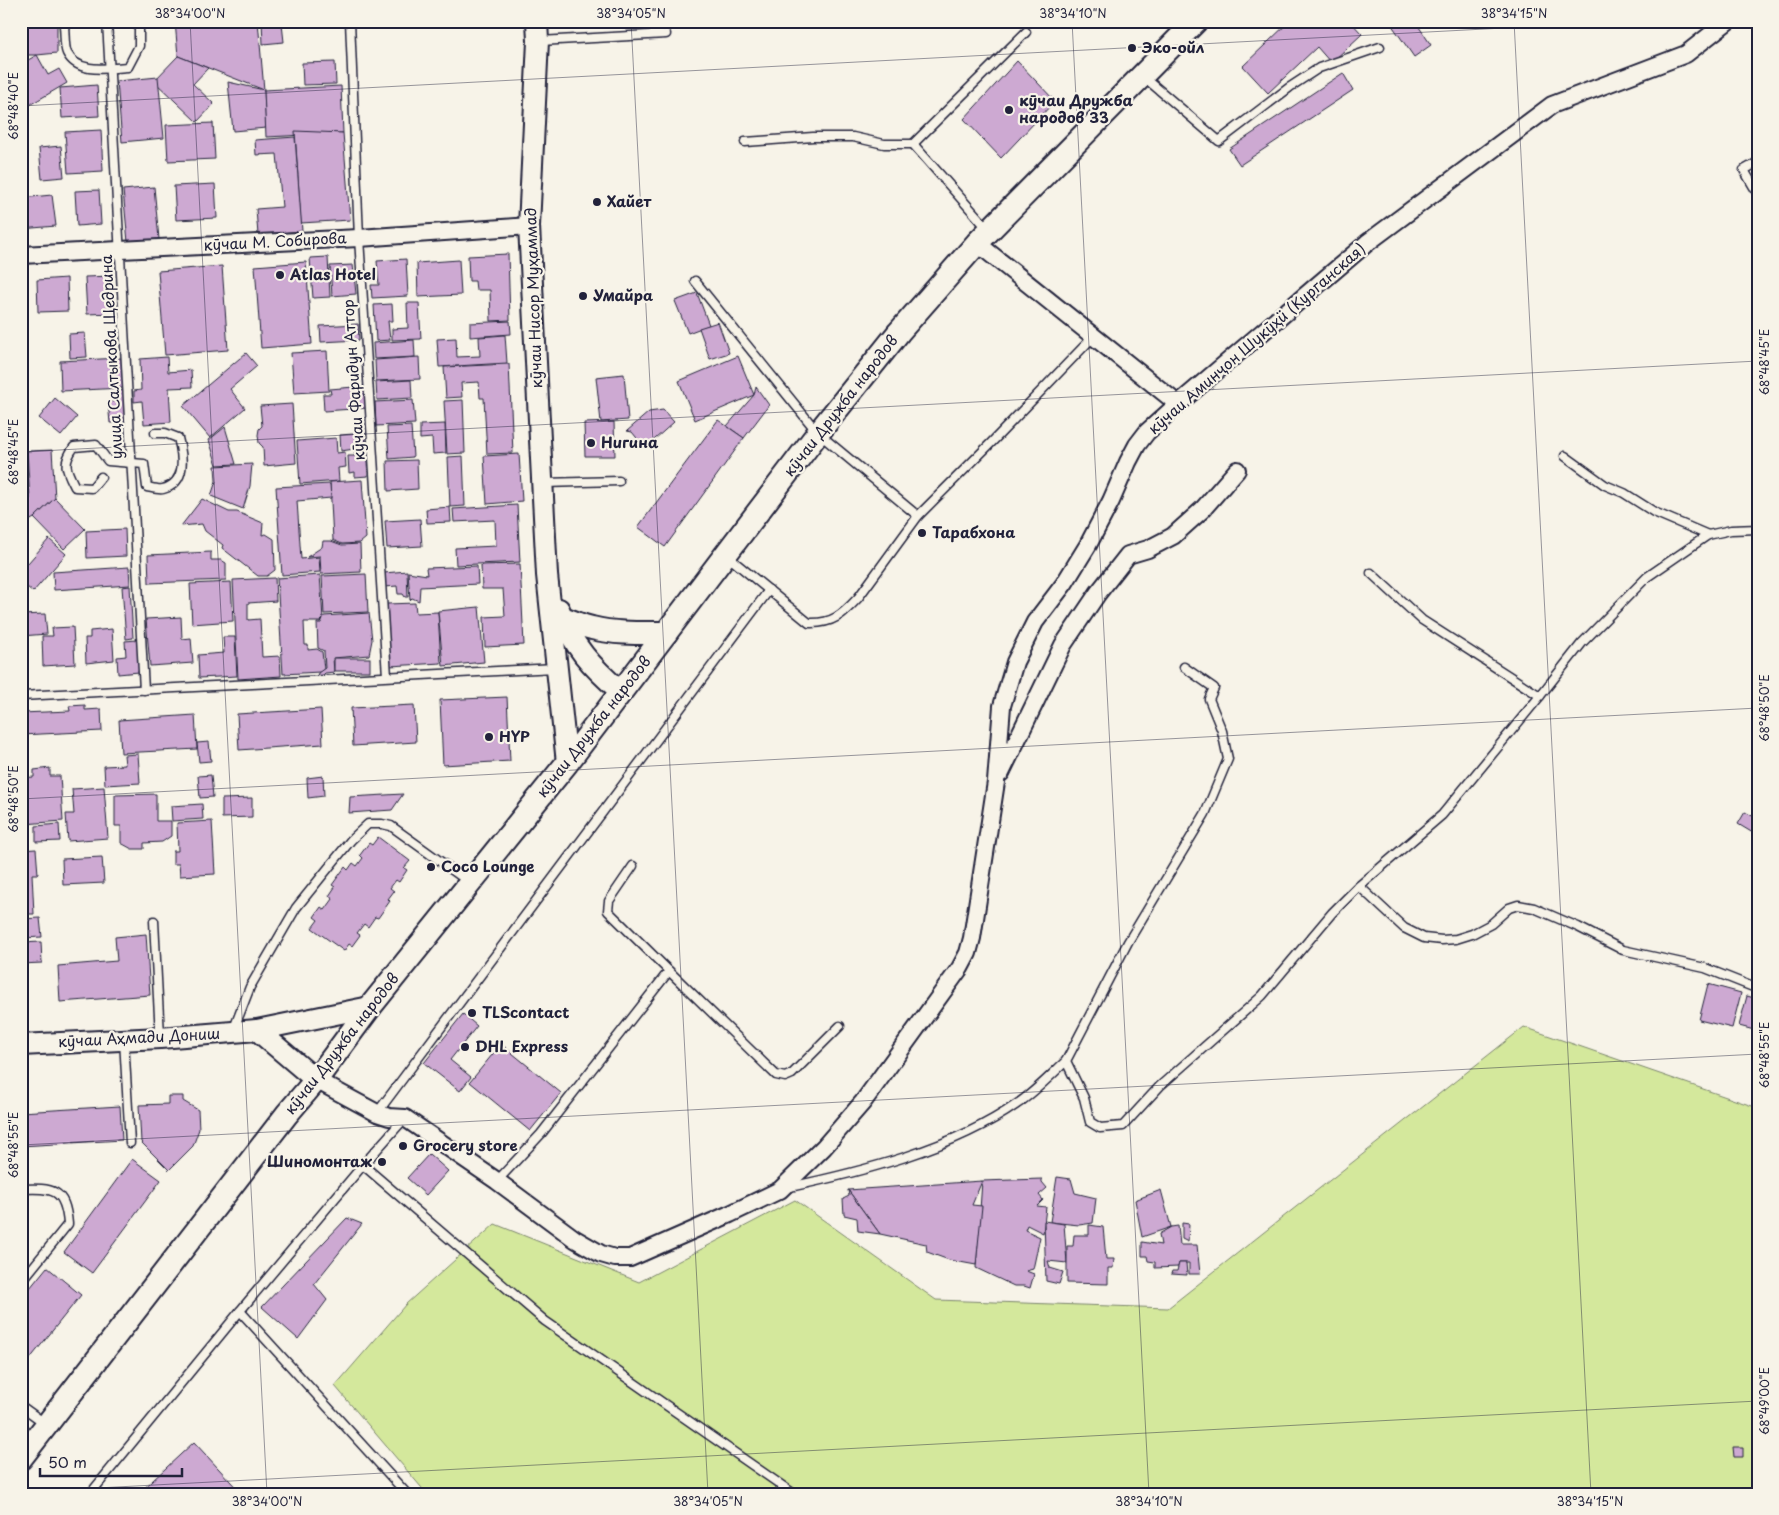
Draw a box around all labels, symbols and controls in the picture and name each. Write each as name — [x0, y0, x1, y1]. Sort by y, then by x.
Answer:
text: 38°34'00"N — [155, 4, 225, 22]
text: 38°34'05"N — [596, 4, 666, 22]
text: 38°34'10"N — [1039, 4, 1107, 22]
text: 38°34'15"N — [1481, 4, 1547, 22]
place label: Эко-ойл — [1141, 35, 1204, 58]
marker: Эко-ойл — [1126, 42, 1138, 54]
text: 68°48'40"E — [4, 72, 22, 140]
place label: кӯчаи Дружба народов 33 — [1019, 88, 1133, 128]
marker: кӯчаи Дружба народов 33 — [1003, 104, 1015, 116]
place label: Хайет — [607, 189, 653, 212]
marker: Хайет — [591, 196, 603, 208]
street label: кӯчаи Нисор Муҳаммад — [518, 207, 547, 389]
street label: кӯчаи М. Собирова — [203, 225, 348, 256]
street label: кӯчаи Аминҷон Шукӯҳӣ (Курганская) — [1142, 237, 1370, 439]
street label: улица Салтыкова Щедрина — [94, 254, 127, 460]
place label: Atlas Hotel — [289, 262, 376, 285]
marker: Atlas Hotel — [274, 269, 286, 281]
place label: Умайра — [593, 283, 653, 306]
marker: Умайра — [577, 290, 589, 302]
street label: кӯчаи Фаридун Аттор — [335, 298, 370, 462]
street label: кӯчаи Дружба народов — [777, 329, 903, 481]
text: 68°48'45"E — [1755, 329, 1773, 395]
text: 68°48'45"E — [4, 419, 22, 485]
place label: Нигина — [601, 430, 659, 453]
marker: Нигина — [585, 437, 597, 449]
place label: Тарабхона — [932, 520, 1015, 543]
marker: Тарабхона — [916, 527, 928, 539]
street label: кӯчаи Дружба народов — [530, 650, 656, 802]
text: 68°48'50"E — [1755, 674, 1773, 742]
place label: HYP — [499, 724, 530, 747]
marker: HYP — [483, 731, 495, 743]
text: 68°48'50"E — [4, 765, 22, 833]
place label: Coco Lounge — [441, 854, 535, 877]
marker: Coco Lounge — [425, 861, 437, 873]
street label: кӯчаи Дружба народов — [278, 967, 404, 1119]
place label: TLScontact — [482, 1000, 569, 1023]
marker: TLScontact — [466, 1007, 478, 1019]
street label: кӯчаи Аҳмади Дониш — [57, 1021, 221, 1052]
text: 68°48'55"E — [1755, 1022, 1773, 1088]
place label: DHL Express — [475, 1034, 568, 1057]
marker: DHL Express — [459, 1041, 471, 1053]
text: 68°48'55"E — [4, 1112, 22, 1178]
place label: Grocery store — [413, 1133, 518, 1156]
marker: Grocery store — [397, 1140, 409, 1152]
place label: Шиномонтаж — [267, 1149, 372, 1172]
marker: Шиномонтаж — [376, 1156, 388, 1168]
text: 68°49'00"E — [1755, 1367, 1773, 1435]
scale bar — [40, 1445, 182, 1477]
text: 50 m — [48, 1450, 87, 1473]
text: 38°34'00"N — [232, 1492, 302, 1510]
text: 38°34'05"N — [673, 1492, 743, 1510]
text: 38°34'10"N — [1115, 1492, 1183, 1510]
text: 38°34'15"N — [1557, 1492, 1623, 1510]

